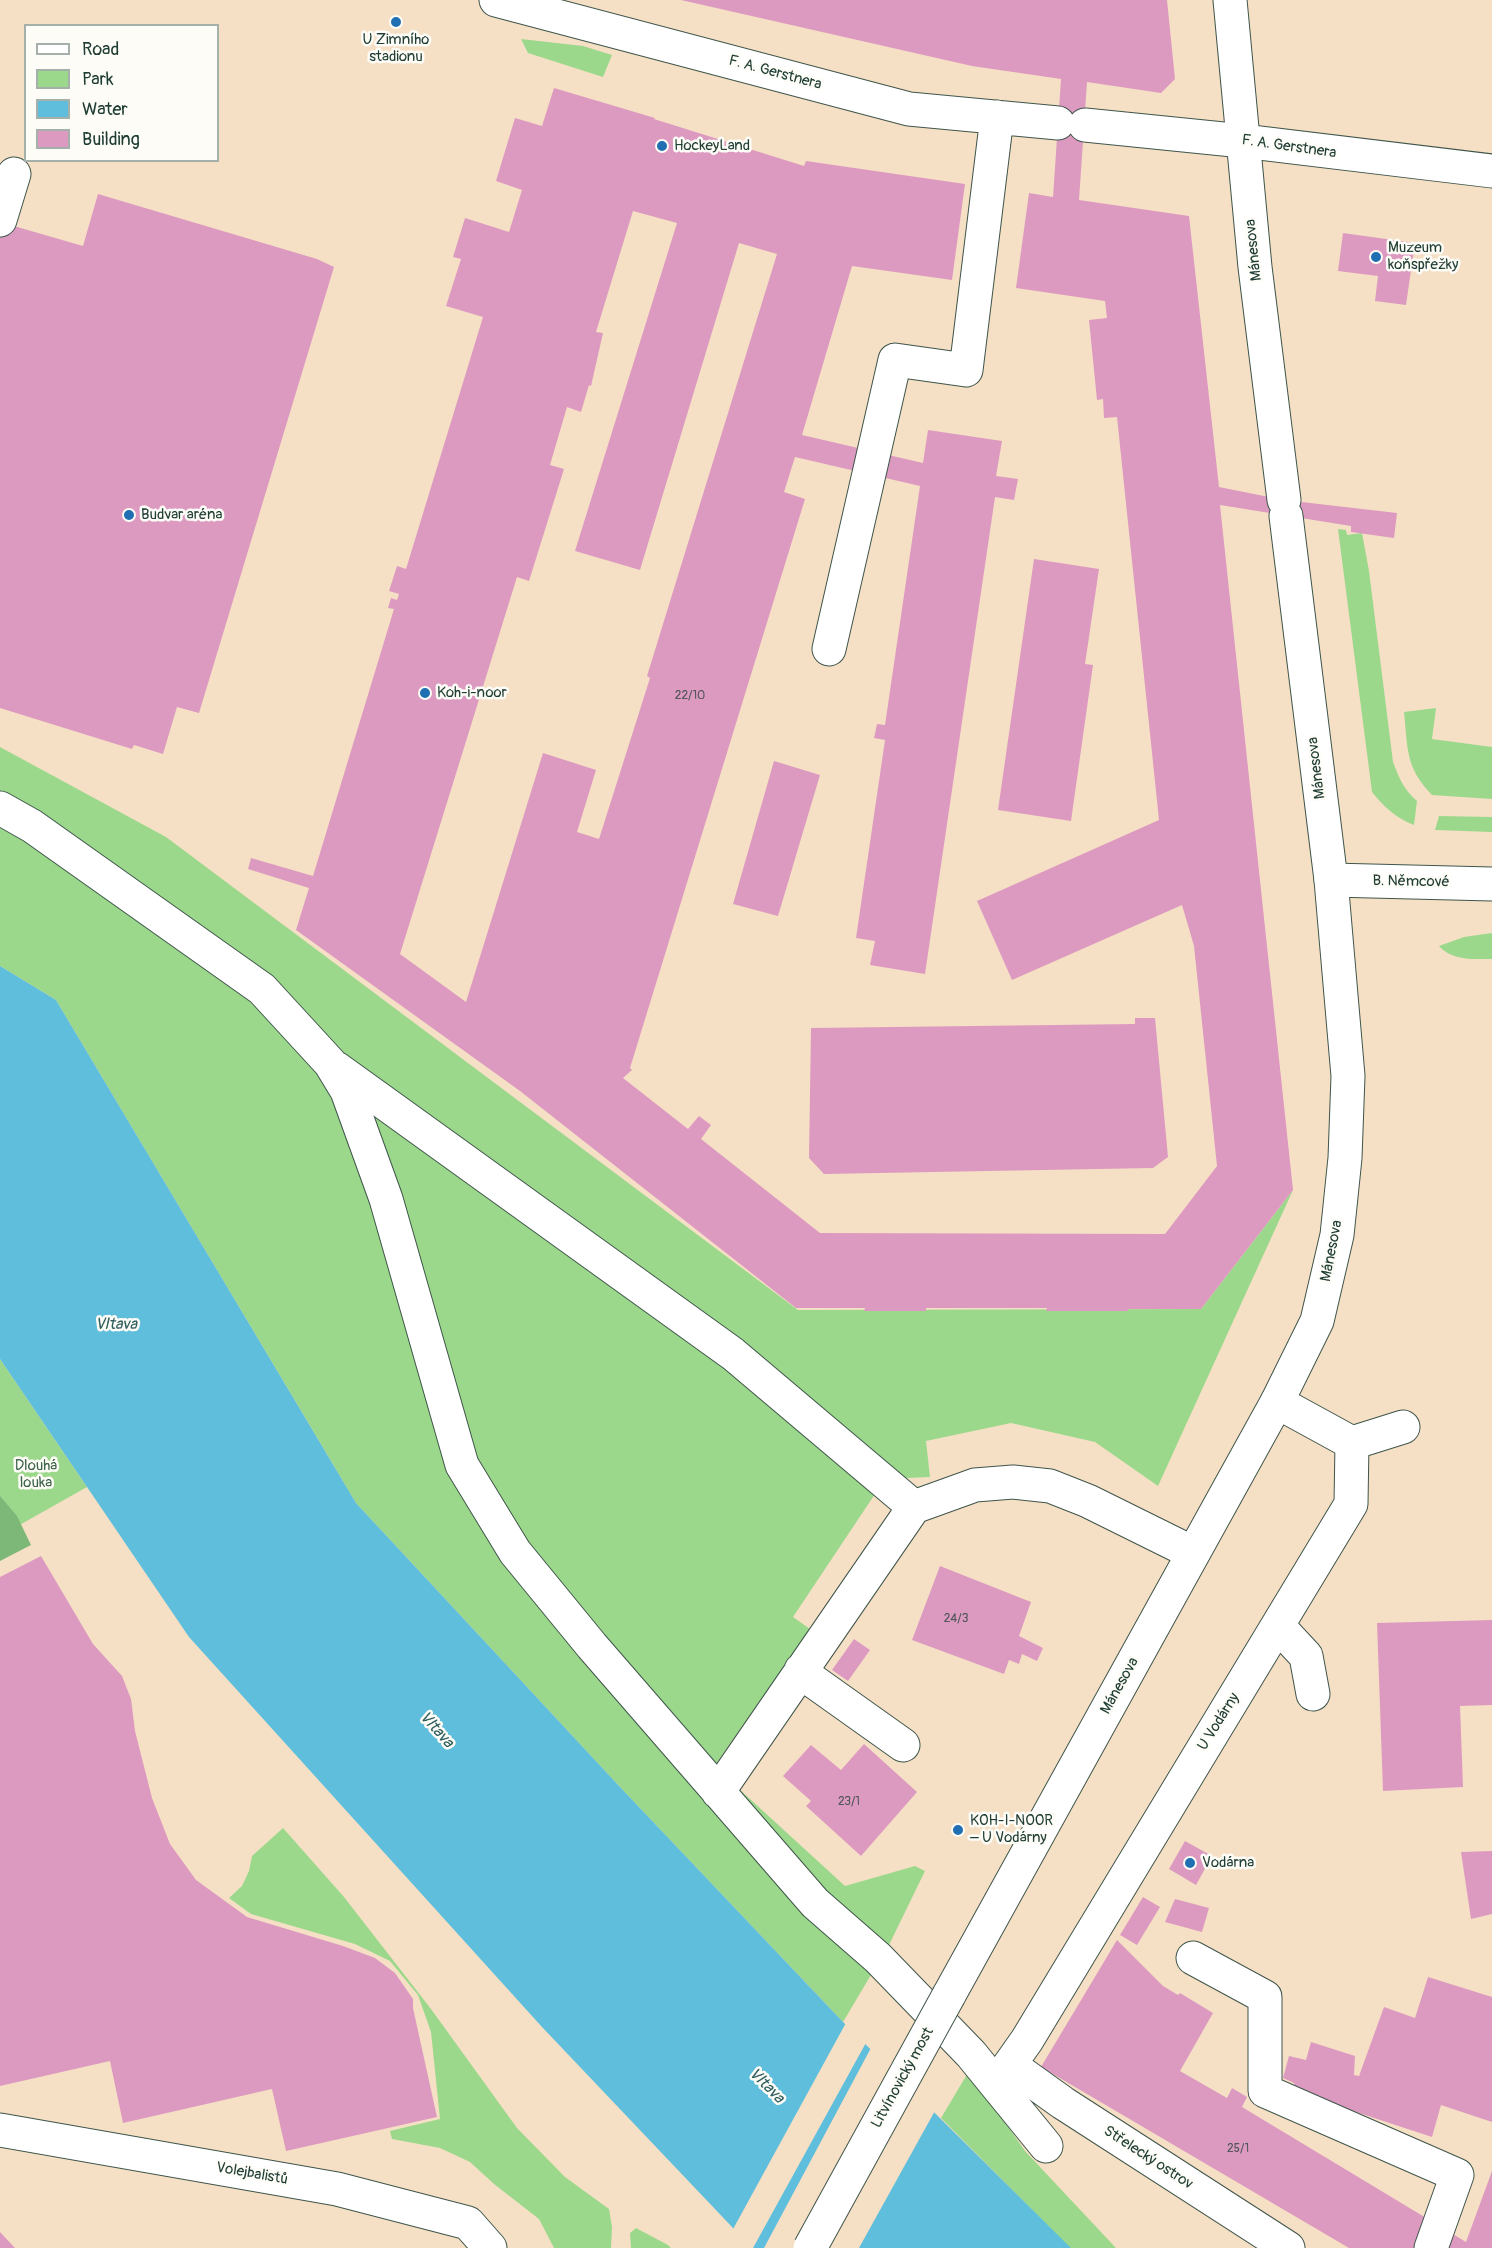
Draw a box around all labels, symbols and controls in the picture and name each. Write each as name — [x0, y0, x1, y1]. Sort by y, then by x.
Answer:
marker: U Zimního stadionu — [389, 15, 403, 29]
legend — [24, 24, 219, 162]
place label: U Zimního stadionu — [363, 31, 429, 66]
text: Road — [82, 38, 119, 61]
street label: F. A. Gerstnera — [727, 52, 823, 94]
text: Park — [82, 68, 114, 91]
text: Water — [82, 98, 128, 121]
text: Building — [82, 128, 140, 151]
street label: F. A. Gerstnera — [1240, 131, 1338, 163]
place label: HockeyLand — [674, 137, 750, 155]
marker: HockeyLand — [655, 139, 669, 153]
street label: Mánesova — [1242, 218, 1266, 282]
place label: Muzeum koňspřežky — [1388, 239, 1458, 274]
marker: Muzeum koňspřežky — [1369, 250, 1383, 264]
place label: Budvar aréna — [141, 506, 222, 524]
marker: Budvar aréna — [122, 508, 136, 522]
place label: Koh-i-noor — [437, 684, 507, 702]
marker: Koh-i-noor — [418, 686, 432, 700]
house number: 22/10 — [675, 689, 705, 703]
street label: Mánesova — [1304, 736, 1330, 800]
street label: B. Němcové — [1372, 872, 1450, 892]
street label: Mánesova — [1317, 1219, 1347, 1283]
water label: Vltava — [95, 1315, 137, 1335]
park label: Dlouhá louka — [15, 1457, 57, 1492]
house number: 24/3 — [944, 1612, 968, 1626]
street label: Mánesova — [1097, 1654, 1143, 1718]
street label: U Vodárny — [1194, 1690, 1244, 1754]
water label: Vltava — [415, 1708, 457, 1752]
house number: 23/1 — [838, 1795, 860, 1809]
place label: KOH-I-NOOR – U Vodárny — [970, 1812, 1053, 1847]
marker: KOH-I-NOOR – U Vodárny — [951, 1823, 965, 1837]
place label: Vodárna — [1202, 1854, 1254, 1872]
marker: Vodárna — [1183, 1856, 1197, 1870]
street label: Litvínovický most — [868, 2025, 938, 2131]
water label: Vltava — [744, 2064, 788, 2108]
street label: Střelecký ostrov — [1100, 2122, 1196, 2194]
house number: 25/1 — [1227, 2142, 1249, 2156]
street label: Volejbalistů — [215, 2159, 289, 2189]

